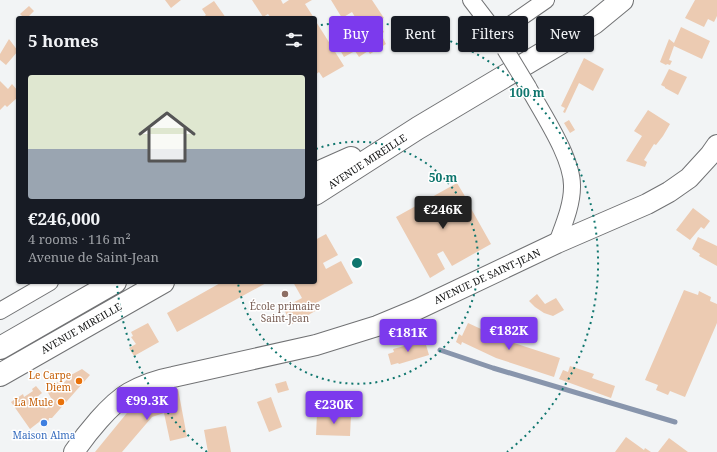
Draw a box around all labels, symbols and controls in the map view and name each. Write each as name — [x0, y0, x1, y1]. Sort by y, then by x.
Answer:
chip: Buy — [329, 16, 383, 52]
chip: Rent — [391, 16, 450, 52]
chip: Filters — [458, 16, 528, 52]
chip: New — [536, 16, 594, 52]
text: 5 homes — [28, 29, 98, 52]
icon: filters — [283, 29, 305, 51]
text: 100 m — [509, 84, 545, 101]
icon: home — [131, 101, 203, 173]
street label: AVENUE MIREILLE — [325, 130, 409, 192]
text: 50 m — [429, 169, 457, 186]
pin: €246K — [415, 196, 471, 230]
text: €246K — [424, 200, 462, 218]
text: €246,000 — [28, 207, 100, 230]
text: 4 rooms · 116 m² — [28, 230, 131, 248]
street label: AVENUE DE SAINT-JEAN — [431, 245, 543, 307]
text: Avenue de Saint-Jean — [28, 248, 159, 266]
centre of rings — [350, 256, 364, 270]
marker: École primaire Saint-Jean — [280, 289, 290, 299]
street label: AVENUE MIREILLE — [38, 299, 124, 357]
place label: École primaire Saint-Jean — [250, 299, 320, 325]
pin: €182K — [481, 317, 537, 351]
pin: €181K — [380, 319, 436, 353]
text: €182K — [490, 321, 528, 339]
text: €181K — [389, 323, 427, 341]
place label: Le Carpe Diem — [29, 368, 72, 394]
marker: Le Carpe Diem — [74, 376, 84, 386]
pin: €99.3K — [114, 387, 180, 421]
text: €99.3K — [126, 391, 168, 409]
pin: €230K — [306, 391, 362, 425]
place label: La Mule — [14, 395, 53, 409]
text: €230K — [315, 395, 353, 413]
marker: La Mule — [56, 397, 66, 407]
marker: Maison Alma — [39, 418, 49, 428]
place label: Maison Alma — [13, 428, 76, 442]

